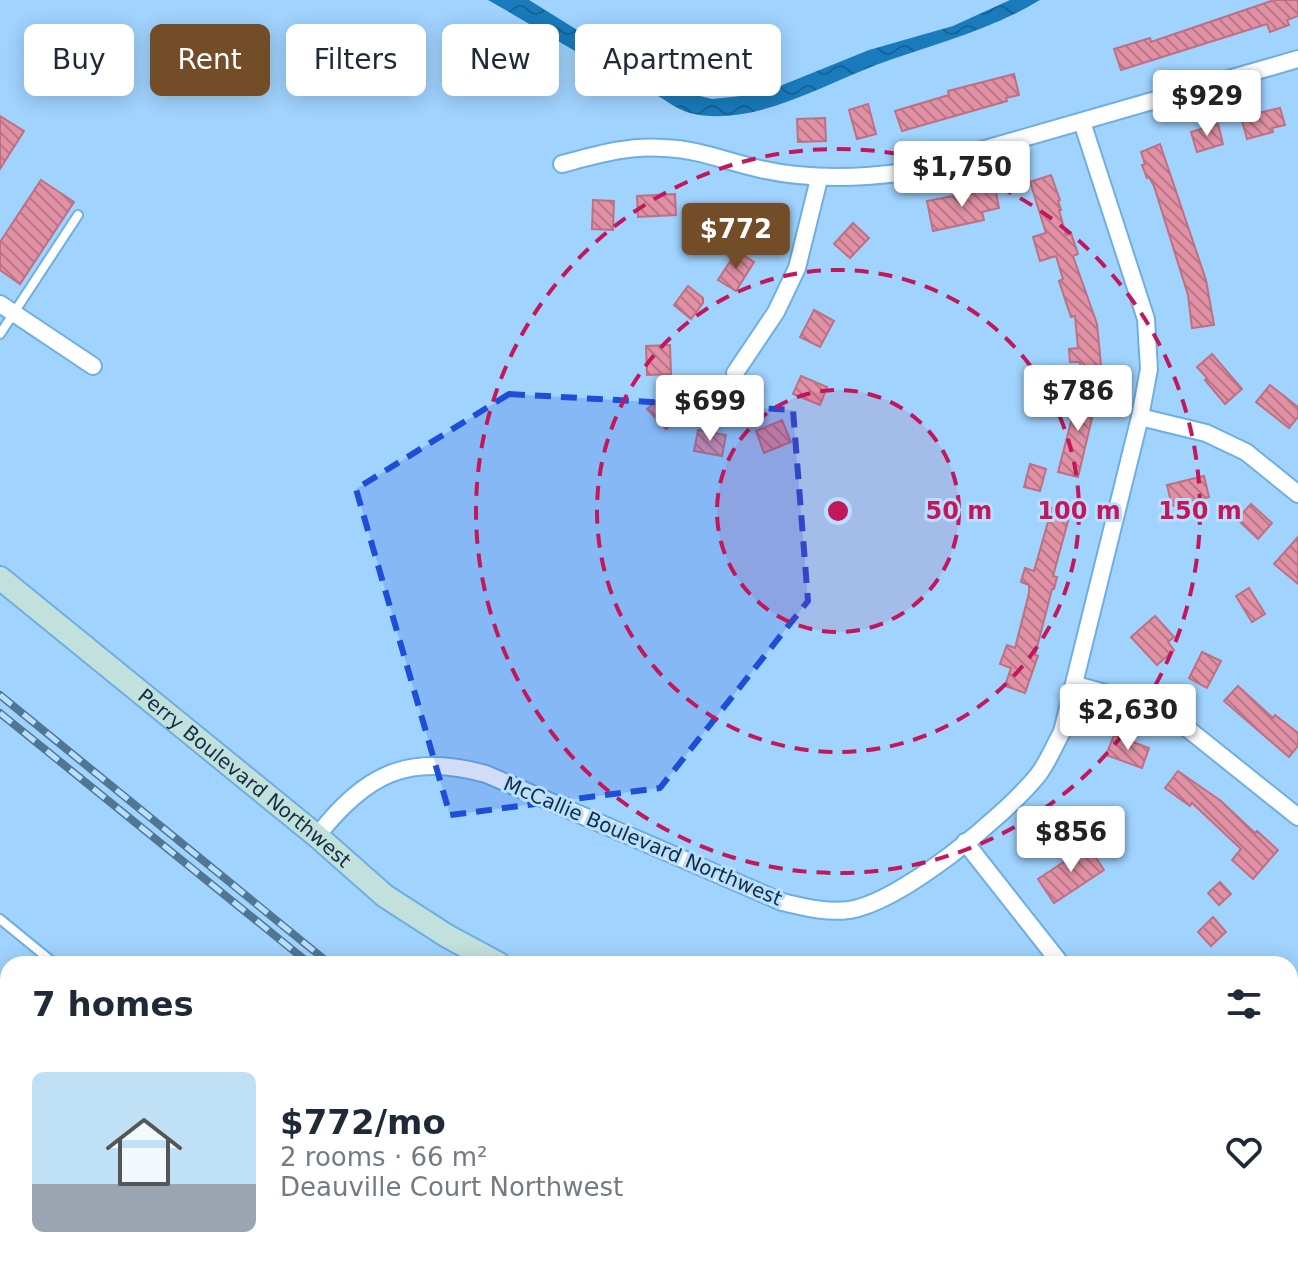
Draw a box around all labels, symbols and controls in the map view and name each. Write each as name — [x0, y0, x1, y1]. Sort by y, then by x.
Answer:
chip: Buy — [24, 24, 134, 96]
chip: Rent — [150, 24, 270, 96]
chip: Filters — [286, 24, 426, 96]
chip: New — [442, 24, 559, 96]
chip: Apartment — [575, 24, 781, 96]
pin: $929 — [1160, 70, 1254, 138]
text: $929 — [1171, 81, 1243, 111]
pin: $1,750 — [897, 141, 1027, 209]
text: $1,750 — [912, 152, 1012, 182]
pin: $772 — [689, 203, 783, 271]
text: $772 — [700, 214, 772, 244]
pin: $786 — [1031, 365, 1125, 433]
pin: $699 — [663, 375, 757, 443]
text: $786 — [1042, 376, 1114, 406]
text: $699 — [674, 386, 746, 416]
centre of rings — [824, 497, 852, 525]
text: 50 m — [926, 497, 992, 525]
text: 100 m — [1037, 497, 1121, 525]
text: 150 m — [1158, 497, 1242, 525]
street label: Perry Boulevard Northwest — [133, 683, 356, 873]
pin: $2,630 — [1063, 684, 1193, 752]
text: $2,630 — [1078, 695, 1178, 725]
street label: McCallie Boulevard Northwest — [500, 771, 786, 911]
pin: $856 — [1024, 806, 1118, 874]
text: $856 — [1035, 817, 1107, 847]
icon: filters — [1222, 982, 1266, 1026]
text: 7 homes — [32, 984, 194, 1024]
text: $772/mo — [280, 1102, 446, 1142]
icon: home — [96, 1104, 192, 1200]
icon: heart — [1222, 1130, 1266, 1174]
text: 2 rooms · 66 m² — [280, 1142, 488, 1172]
text: Deauville Court Northwest — [280, 1172, 623, 1202]

